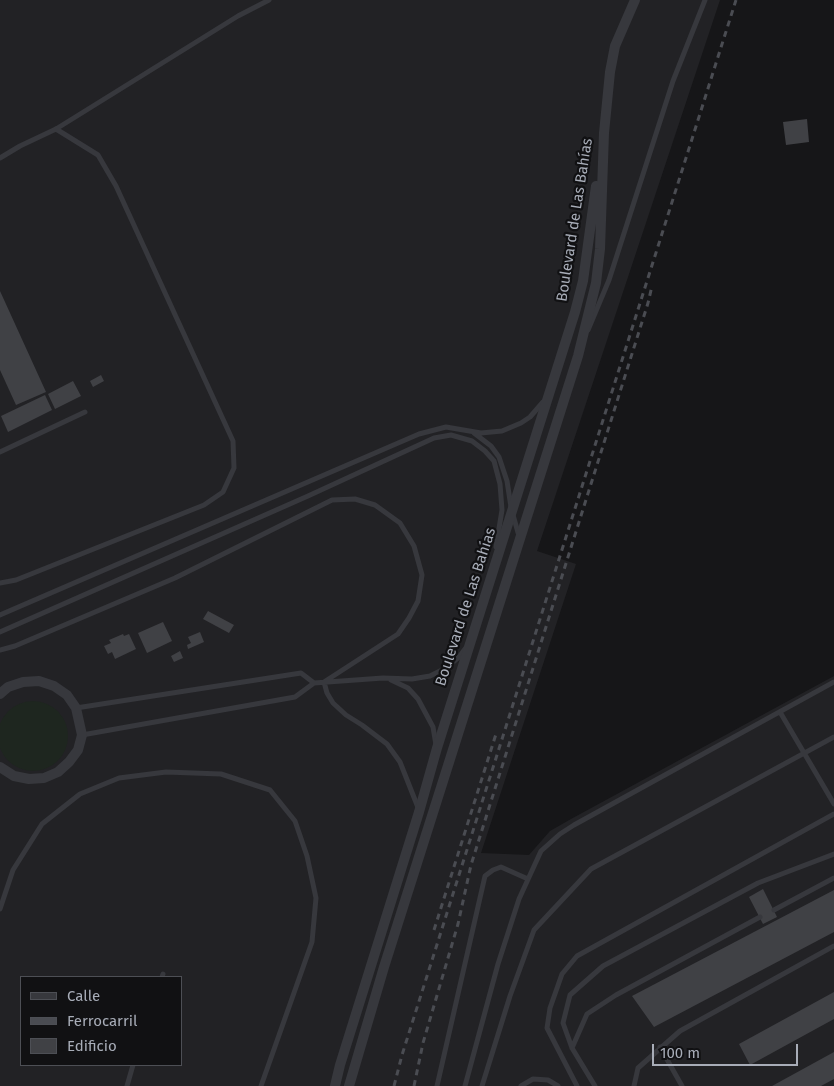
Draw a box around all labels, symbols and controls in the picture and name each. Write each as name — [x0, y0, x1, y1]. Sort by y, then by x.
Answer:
street label: Boulevard de Las Bahías — [553, 137, 597, 303]
street label: Boulevard de Las Bahías — [432, 526, 500, 688]
legend — [20, 976, 182, 1066]
text: Calle — [67, 987, 100, 1005]
text: Ferrocarril — [67, 1012, 137, 1030]
scale bar — [654, 1034, 800, 1066]
text: Edificio — [67, 1037, 117, 1055]
text: 100 m — [660, 1044, 700, 1062]

